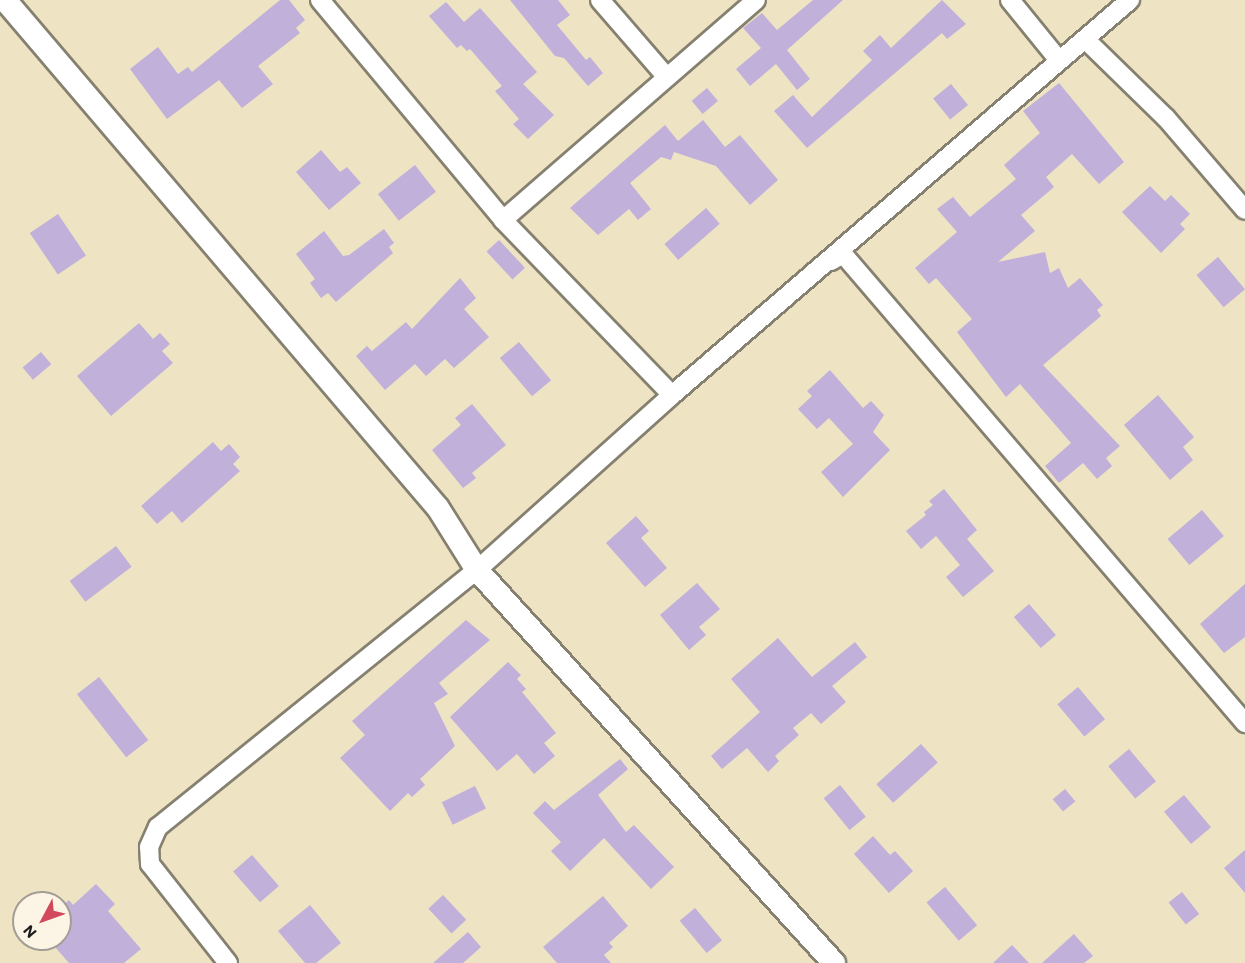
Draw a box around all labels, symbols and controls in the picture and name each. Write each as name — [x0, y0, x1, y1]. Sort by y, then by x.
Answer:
north arrow — [12, 891, 72, 951]
text: N — [19, 922, 40, 942]

